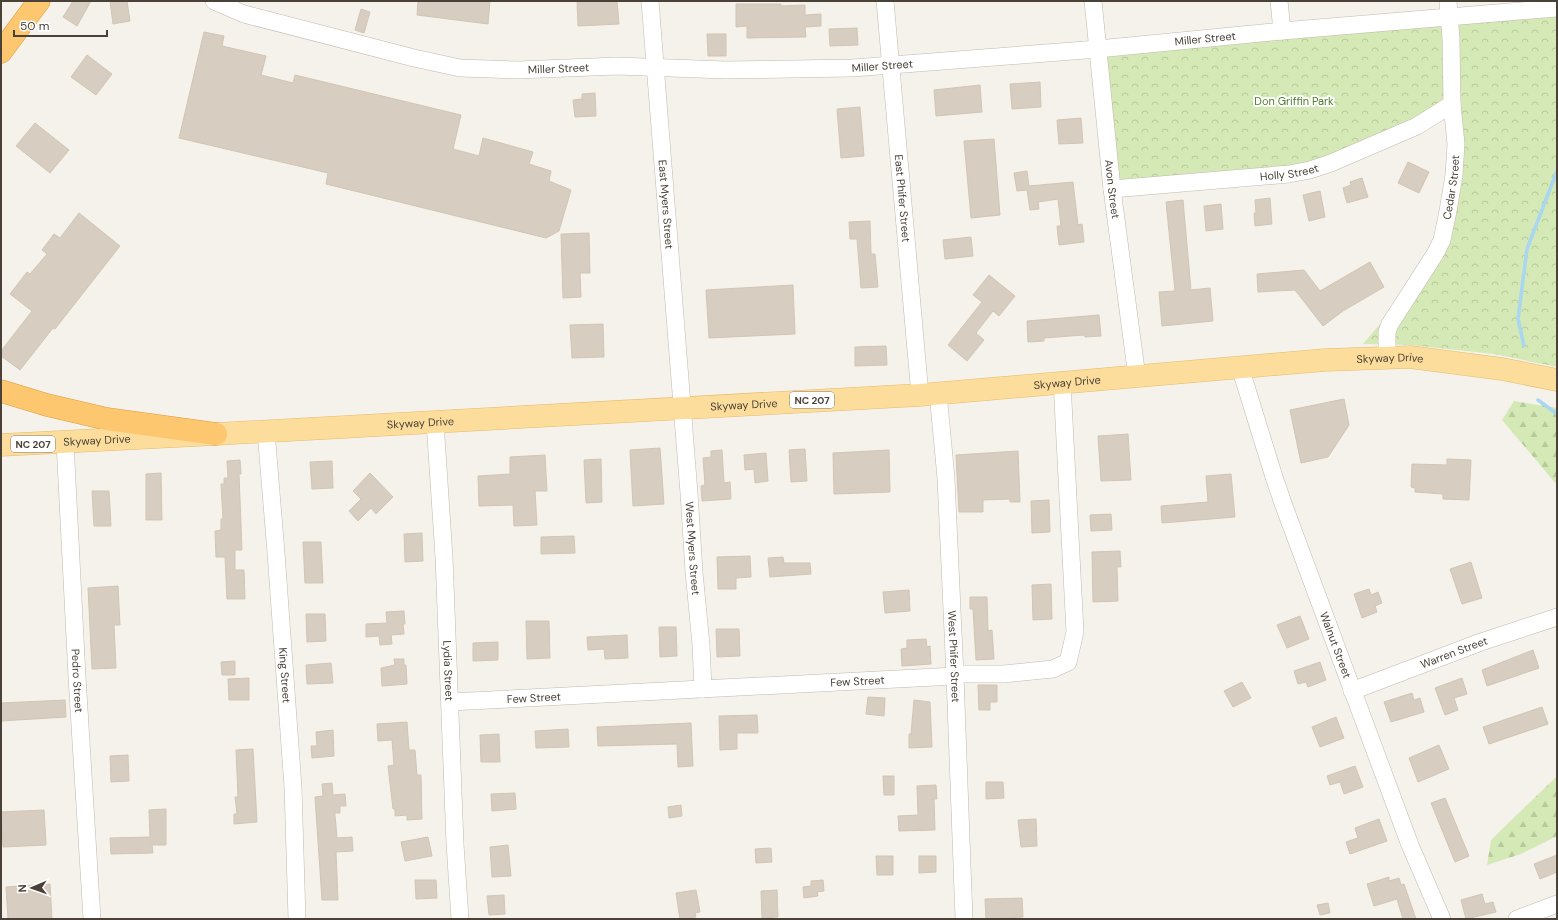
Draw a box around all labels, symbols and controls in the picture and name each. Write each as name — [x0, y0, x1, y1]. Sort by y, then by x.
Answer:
scale bar — [14, 12, 107, 38]
text: 50 m — [20, 18, 49, 34]
street label: Miller Street — [1174, 29, 1236, 48]
street label: Miller Street — [851, 56, 913, 75]
street label: Miller Street — [528, 60, 589, 77]
park label: Don Griffin Park — [1254, 94, 1334, 108]
street label: East Phifer Street — [892, 154, 913, 243]
street label: Cedar Street — [1439, 154, 1462, 221]
street label: East Myers Street — [656, 159, 677, 250]
street label: Avon Street — [1102, 159, 1123, 219]
street label: Holly Street — [1259, 161, 1320, 183]
street label: Skyway Drive — [1356, 350, 1424, 366]
street label: Skyway Drive — [1033, 372, 1101, 392]
road number: NC 207 — [790, 392, 834, 408]
street label: Skyway Drive — [710, 396, 778, 414]
street label: Skyway Drive — [386, 414, 454, 432]
street label: Skyway Drive — [63, 431, 131, 449]
road number: NC 207 — [11, 436, 55, 452]
street label: West Myers Street — [683, 501, 703, 596]
street label: West Phifer Street — [945, 610, 963, 703]
street label: Walnut Street — [1317, 610, 1354, 680]
street label: Warren Street — [1418, 633, 1489, 671]
street label: Lydia Street — [440, 640, 457, 701]
street label: King Street — [276, 647, 294, 704]
street label: Pedro Street — [69, 648, 86, 713]
street label: Few Street — [830, 673, 885, 689]
street label: Few Street — [506, 689, 561, 706]
north arrow — [12, 868, 52, 908]
text: N — [15, 884, 29, 893]

